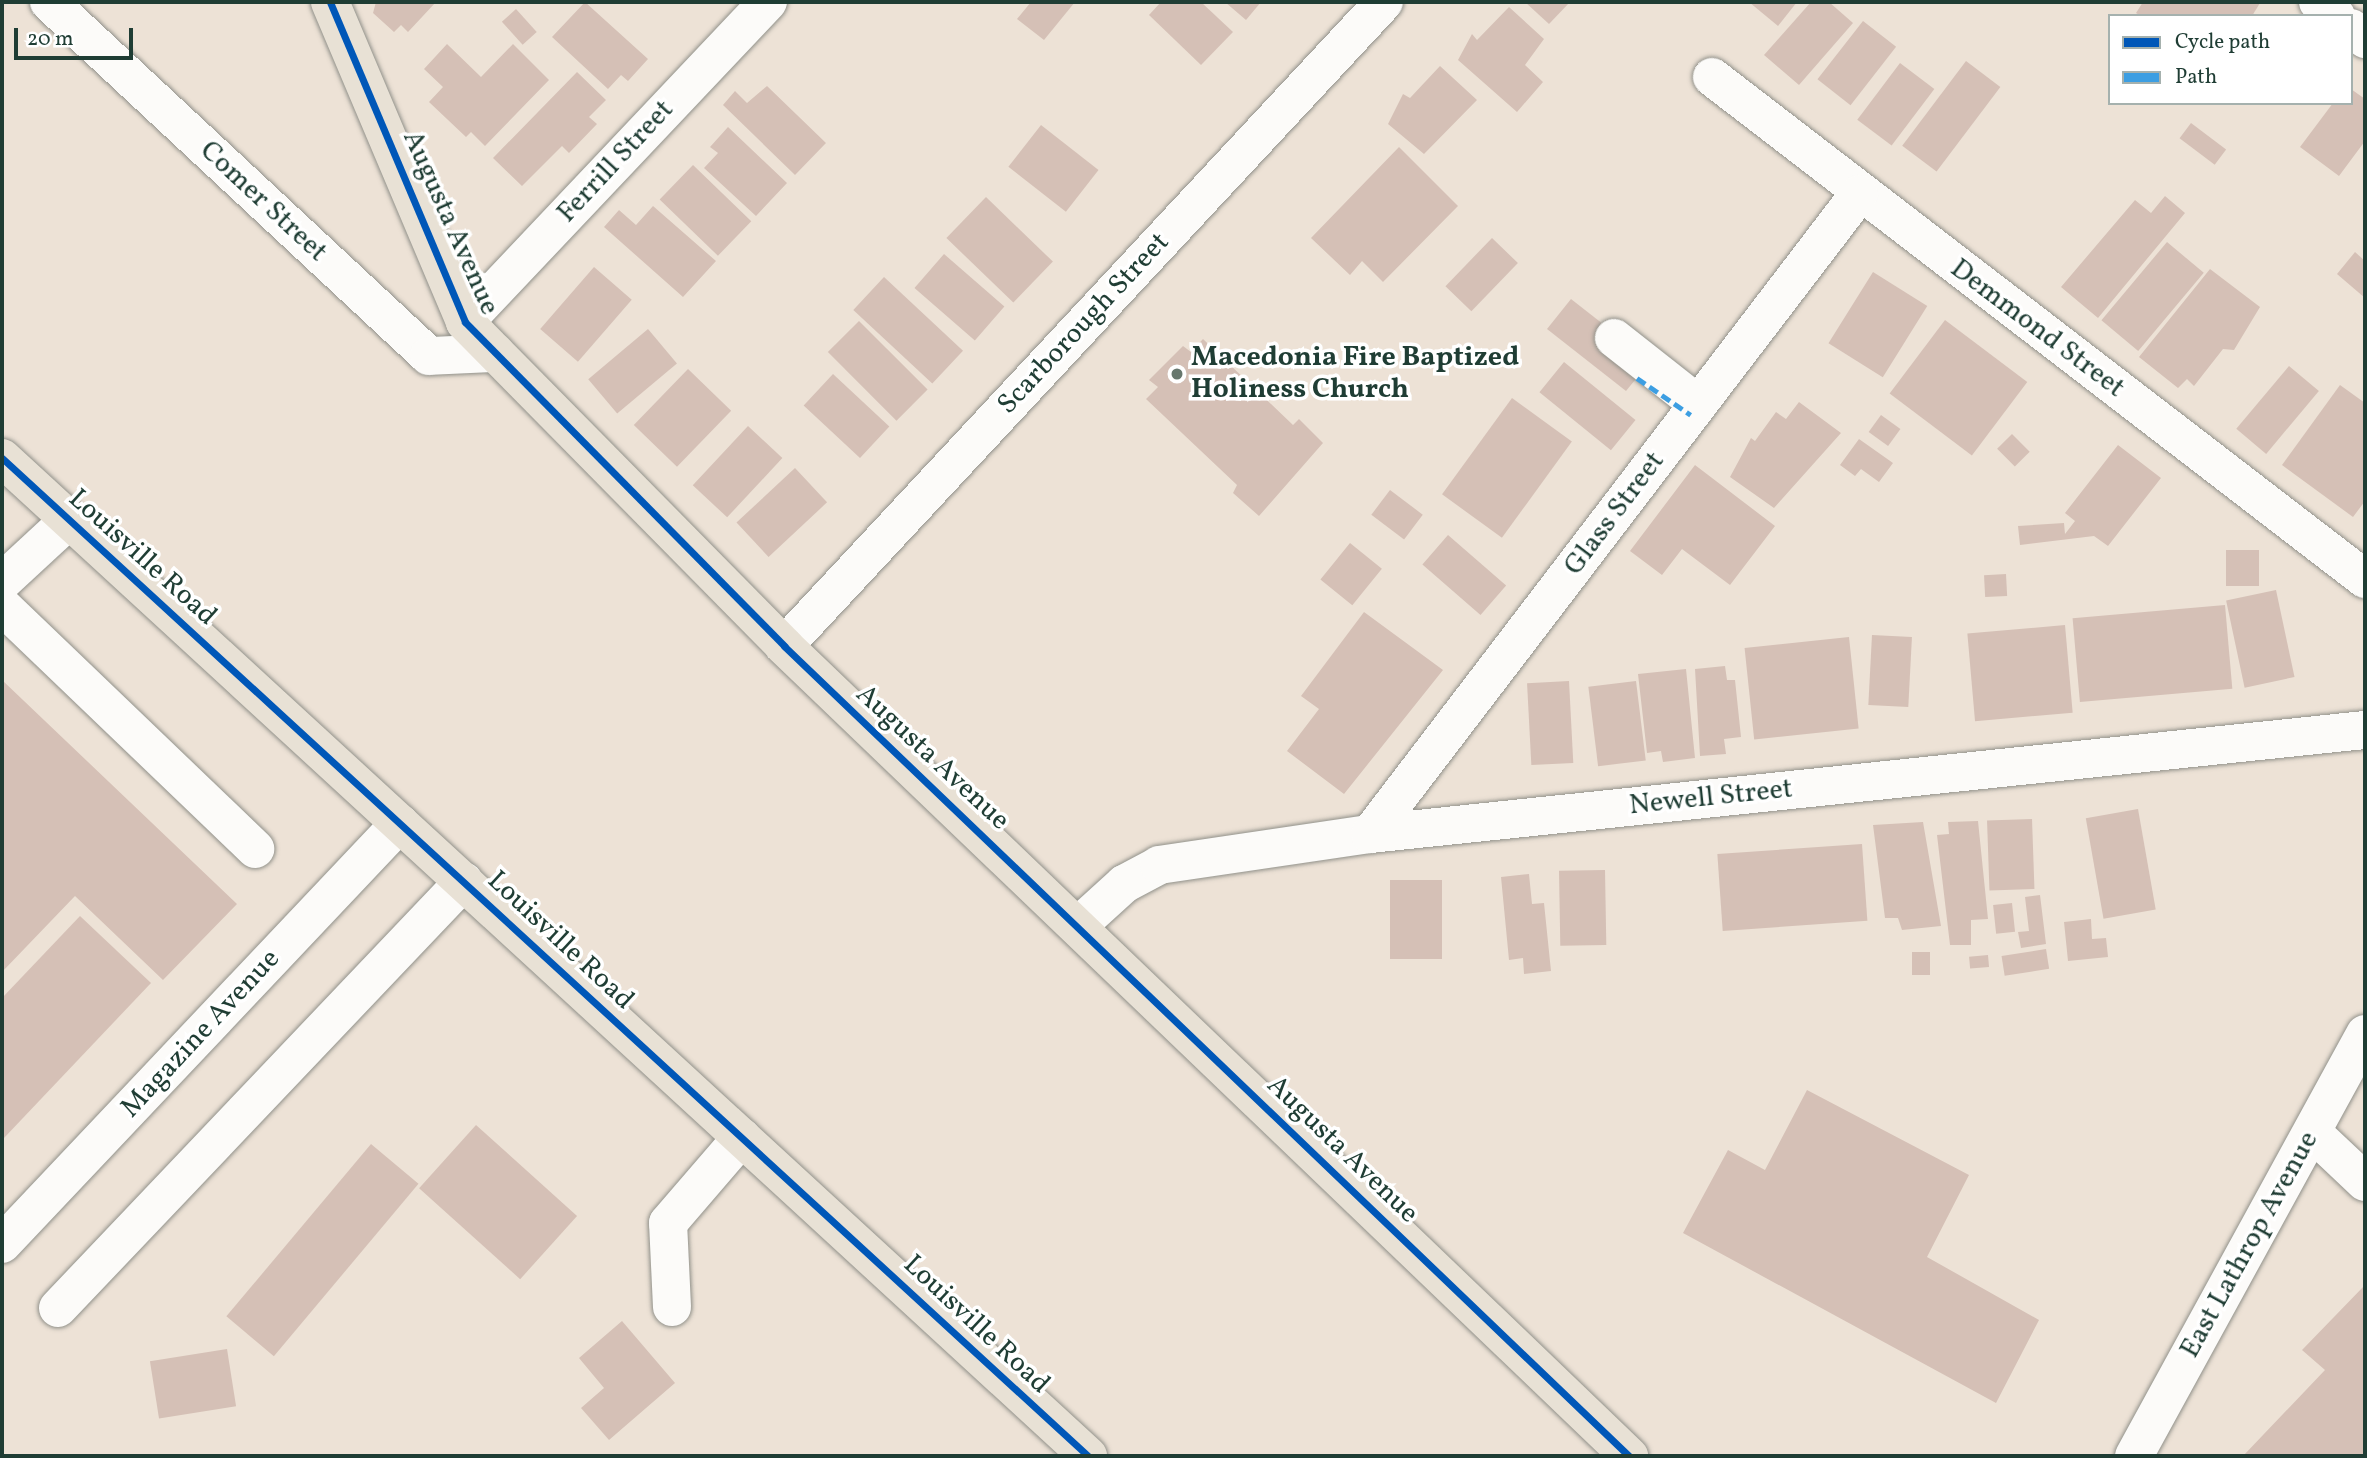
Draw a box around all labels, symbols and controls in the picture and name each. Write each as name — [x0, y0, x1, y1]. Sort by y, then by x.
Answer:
scale bar — [18, 14, 136, 58]
legend — [2108, 14, 2353, 105]
text: 20 m — [27, 25, 73, 54]
text: Cycle path — [2175, 28, 2270, 57]
text: Path — [2175, 63, 2217, 92]
street label: Ferrill Street — [551, 94, 681, 230]
street label: Augusta Avenue — [394, 126, 506, 320]
street label: Comer Street — [192, 134, 334, 270]
street label: Scarborough Street — [991, 226, 1177, 422]
street label: Demmond Street — [1943, 252, 2131, 406]
place label: Macedonia Fire Baptized Holiness Church — [1191, 341, 1519, 407]
marker: Macedonia Fire Baptized Holiness Church — [1169, 366, 1185, 382]
street label: Glass Street — [1558, 446, 1672, 582]
street label: Louisville Road — [61, 483, 223, 633]
street label: Augusta Avenue — [848, 678, 1016, 838]
street label: Newell Street — [1628, 773, 1794, 823]
street label: Louisville Road — [480, 865, 640, 1017]
street label: Magazine Avenue — [114, 943, 288, 1125]
street label: Augusta Avenue — [1259, 1069, 1425, 1231]
street label: East Lathrop Avenue — [2174, 1126, 2326, 1364]
street label: Louisville Road — [896, 1249, 1056, 1401]

